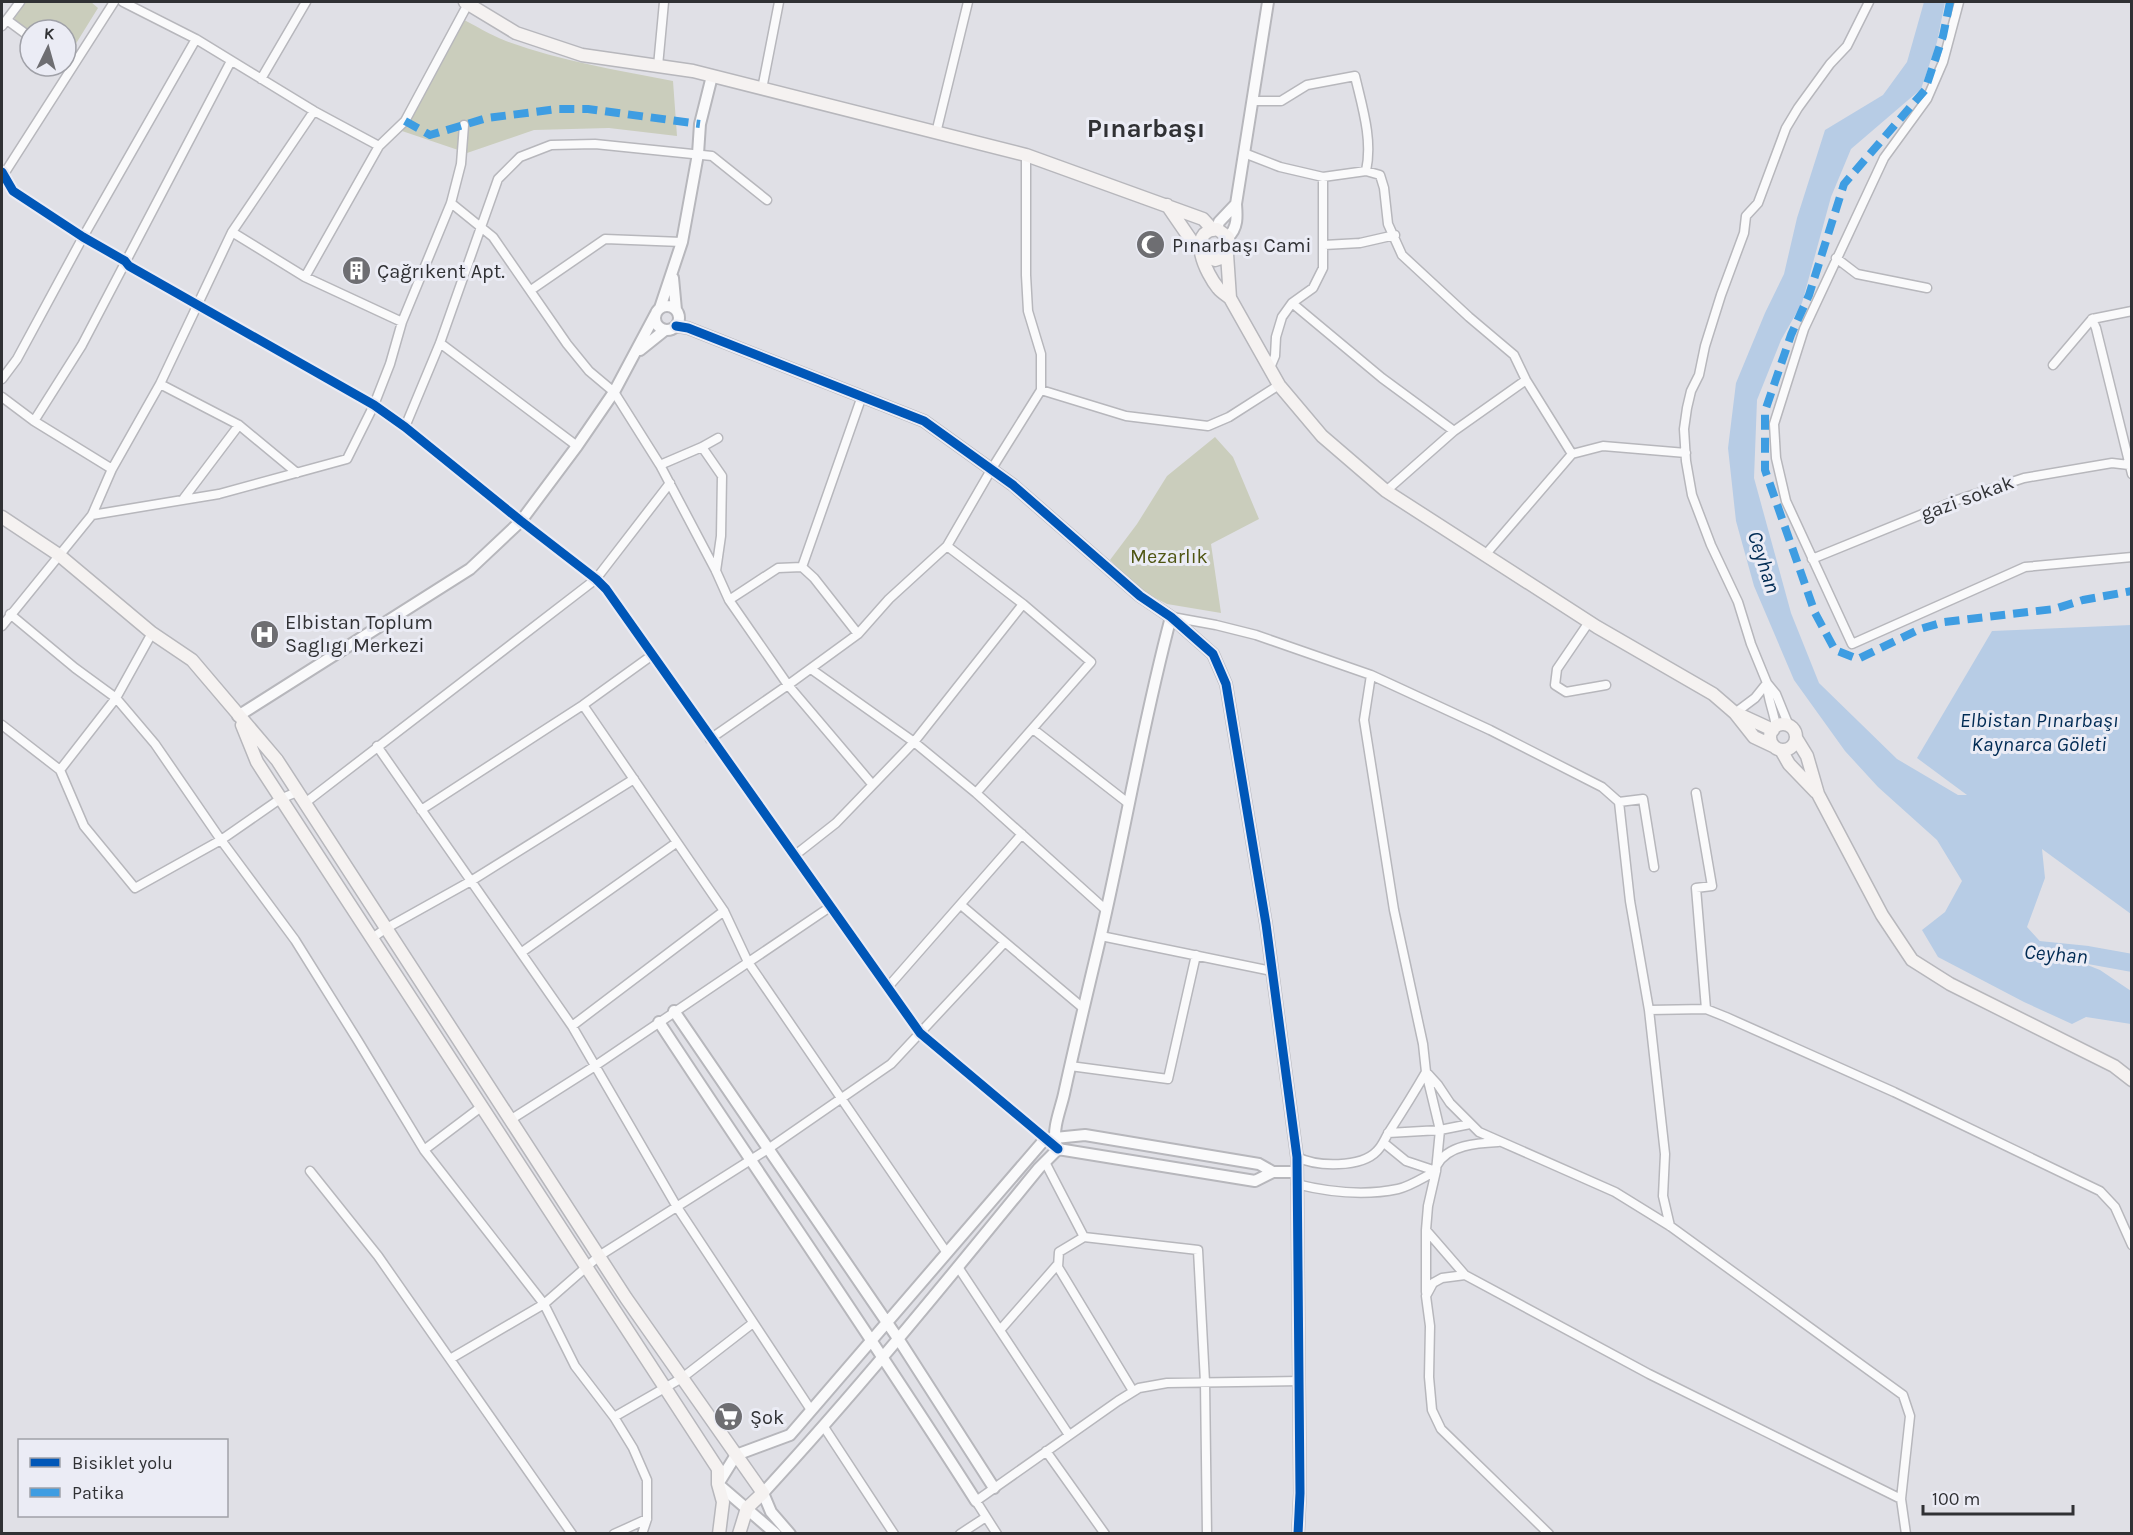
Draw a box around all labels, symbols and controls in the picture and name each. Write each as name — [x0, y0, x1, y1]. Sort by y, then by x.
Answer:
north arrow — [18, 18, 78, 78]
text: K — [43, 24, 56, 44]
district label: Pınarbaşı — [1087, 113, 1205, 144]
mosque icon: Pınarbaşı Cami — [1135, 229, 1167, 261]
place label: Pınarbaşı Cami — [1172, 234, 1311, 257]
building icon: Çağrıkent Apt. — [340, 255, 372, 287]
place label: Çağrıkent Apt. — [377, 260, 505, 283]
street label: gazi sokak — [1917, 471, 2017, 525]
water label: Ceyhan — [1743, 528, 1785, 596]
park label: Mezarlık — [1130, 545, 1208, 568]
place label: Elbistan Toplum Saglıgı Merkezi — [285, 611, 433, 657]
hospital icon: Elbistan Toplum Saglıgı Merkezi — [248, 618, 280, 650]
water label: Elbistan Pınarbaşı Kaynarca Göleti — [1960, 708, 2118, 756]
water label: Ceyhan — [2023, 939, 2089, 969]
supermarket icon: Şok — [713, 1401, 745, 1433]
place label: Şok — [750, 1406, 784, 1429]
legend — [18, 1439, 228, 1517]
text: Bisiklet yolu — [72, 1452, 173, 1474]
scale bar — [1923, 1478, 2073, 1516]
text: Patika — [72, 1482, 124, 1504]
text: 100 m — [1932, 1488, 1980, 1510]

